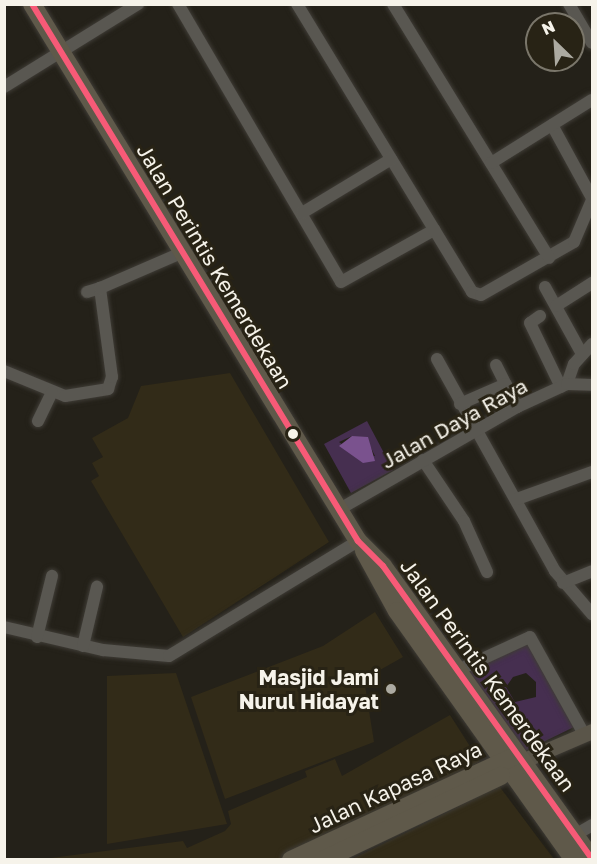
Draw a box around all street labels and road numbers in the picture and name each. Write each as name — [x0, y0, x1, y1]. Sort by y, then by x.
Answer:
street label: Jalan Perintis Kemerdekaan — [132, 139, 298, 393]
street label: Jalan Daya Raya — [377, 372, 531, 474]
street label: Jalan Perintis Kemerdekaan — [395, 554, 581, 796]
street label: Jalan Kapasa Raya — [305, 736, 485, 838]

